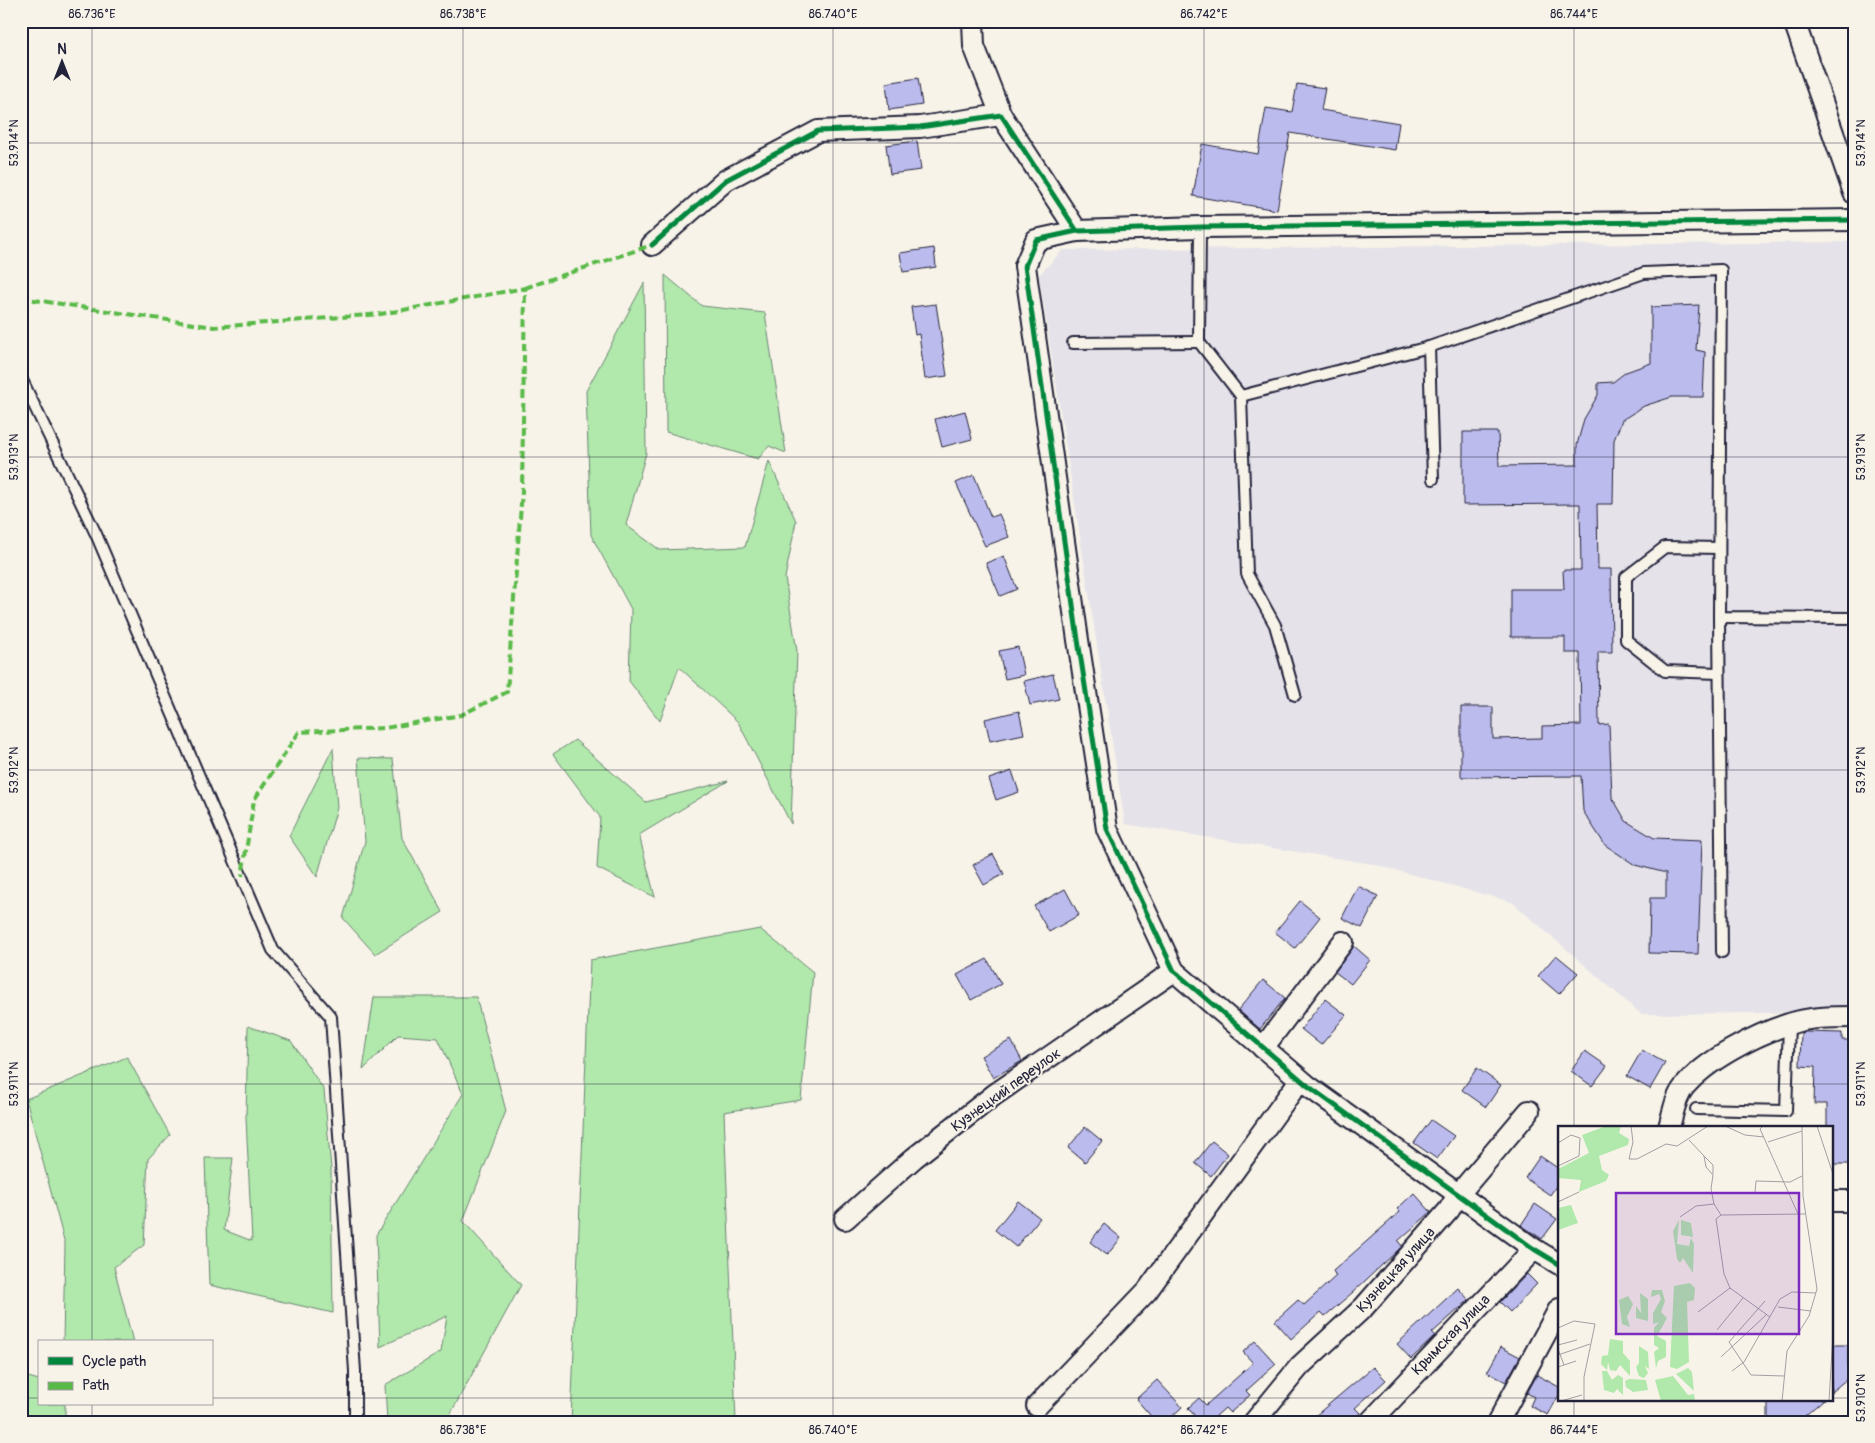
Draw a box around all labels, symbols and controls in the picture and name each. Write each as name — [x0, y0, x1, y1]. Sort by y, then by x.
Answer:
text: 86.736°E — [68, 7, 116, 22]
text: 86.738°E — [440, 7, 486, 22]
text: 86.740°E — [809, 7, 857, 22]
text: 86.742°E — [1180, 7, 1228, 22]
text: 86.744°E — [1550, 7, 1598, 22]
north arrow — [38, 38, 88, 88]
text: N — [57, 41, 67, 58]
text: 53.914°N — [7, 119, 22, 167]
text: 53.914°N — [1854, 119, 1869, 167]
text: 53.913°N — [7, 434, 22, 480]
text: 53.913°N — [1854, 434, 1869, 480]
text: 53.912°N — [7, 747, 22, 793]
text: 53.912°N — [1854, 747, 1869, 793]
street label: Кузнецкий переулок — [947, 1044, 1065, 1136]
text: 53.911°N — [7, 1062, 22, 1106]
text: 53.911°N — [1854, 1062, 1869, 1106]
inset map — [1558, 1126, 1832, 1400]
street label: Кузнецкая улица — [1352, 1223, 1440, 1317]
street label: Крымская улица — [1408, 1291, 1494, 1379]
legend — [38, 1340, 212, 1406]
text: Cycle path — [82, 1352, 146, 1371]
text: 53.910°N — [1854, 1374, 1869, 1422]
text: Path — [82, 1376, 109, 1395]
text: 86.738°E — [440, 1423, 486, 1438]
text: 86.740°E — [809, 1423, 857, 1438]
text: 86.742°E — [1180, 1423, 1228, 1438]
text: 86.744°E — [1550, 1423, 1598, 1438]

